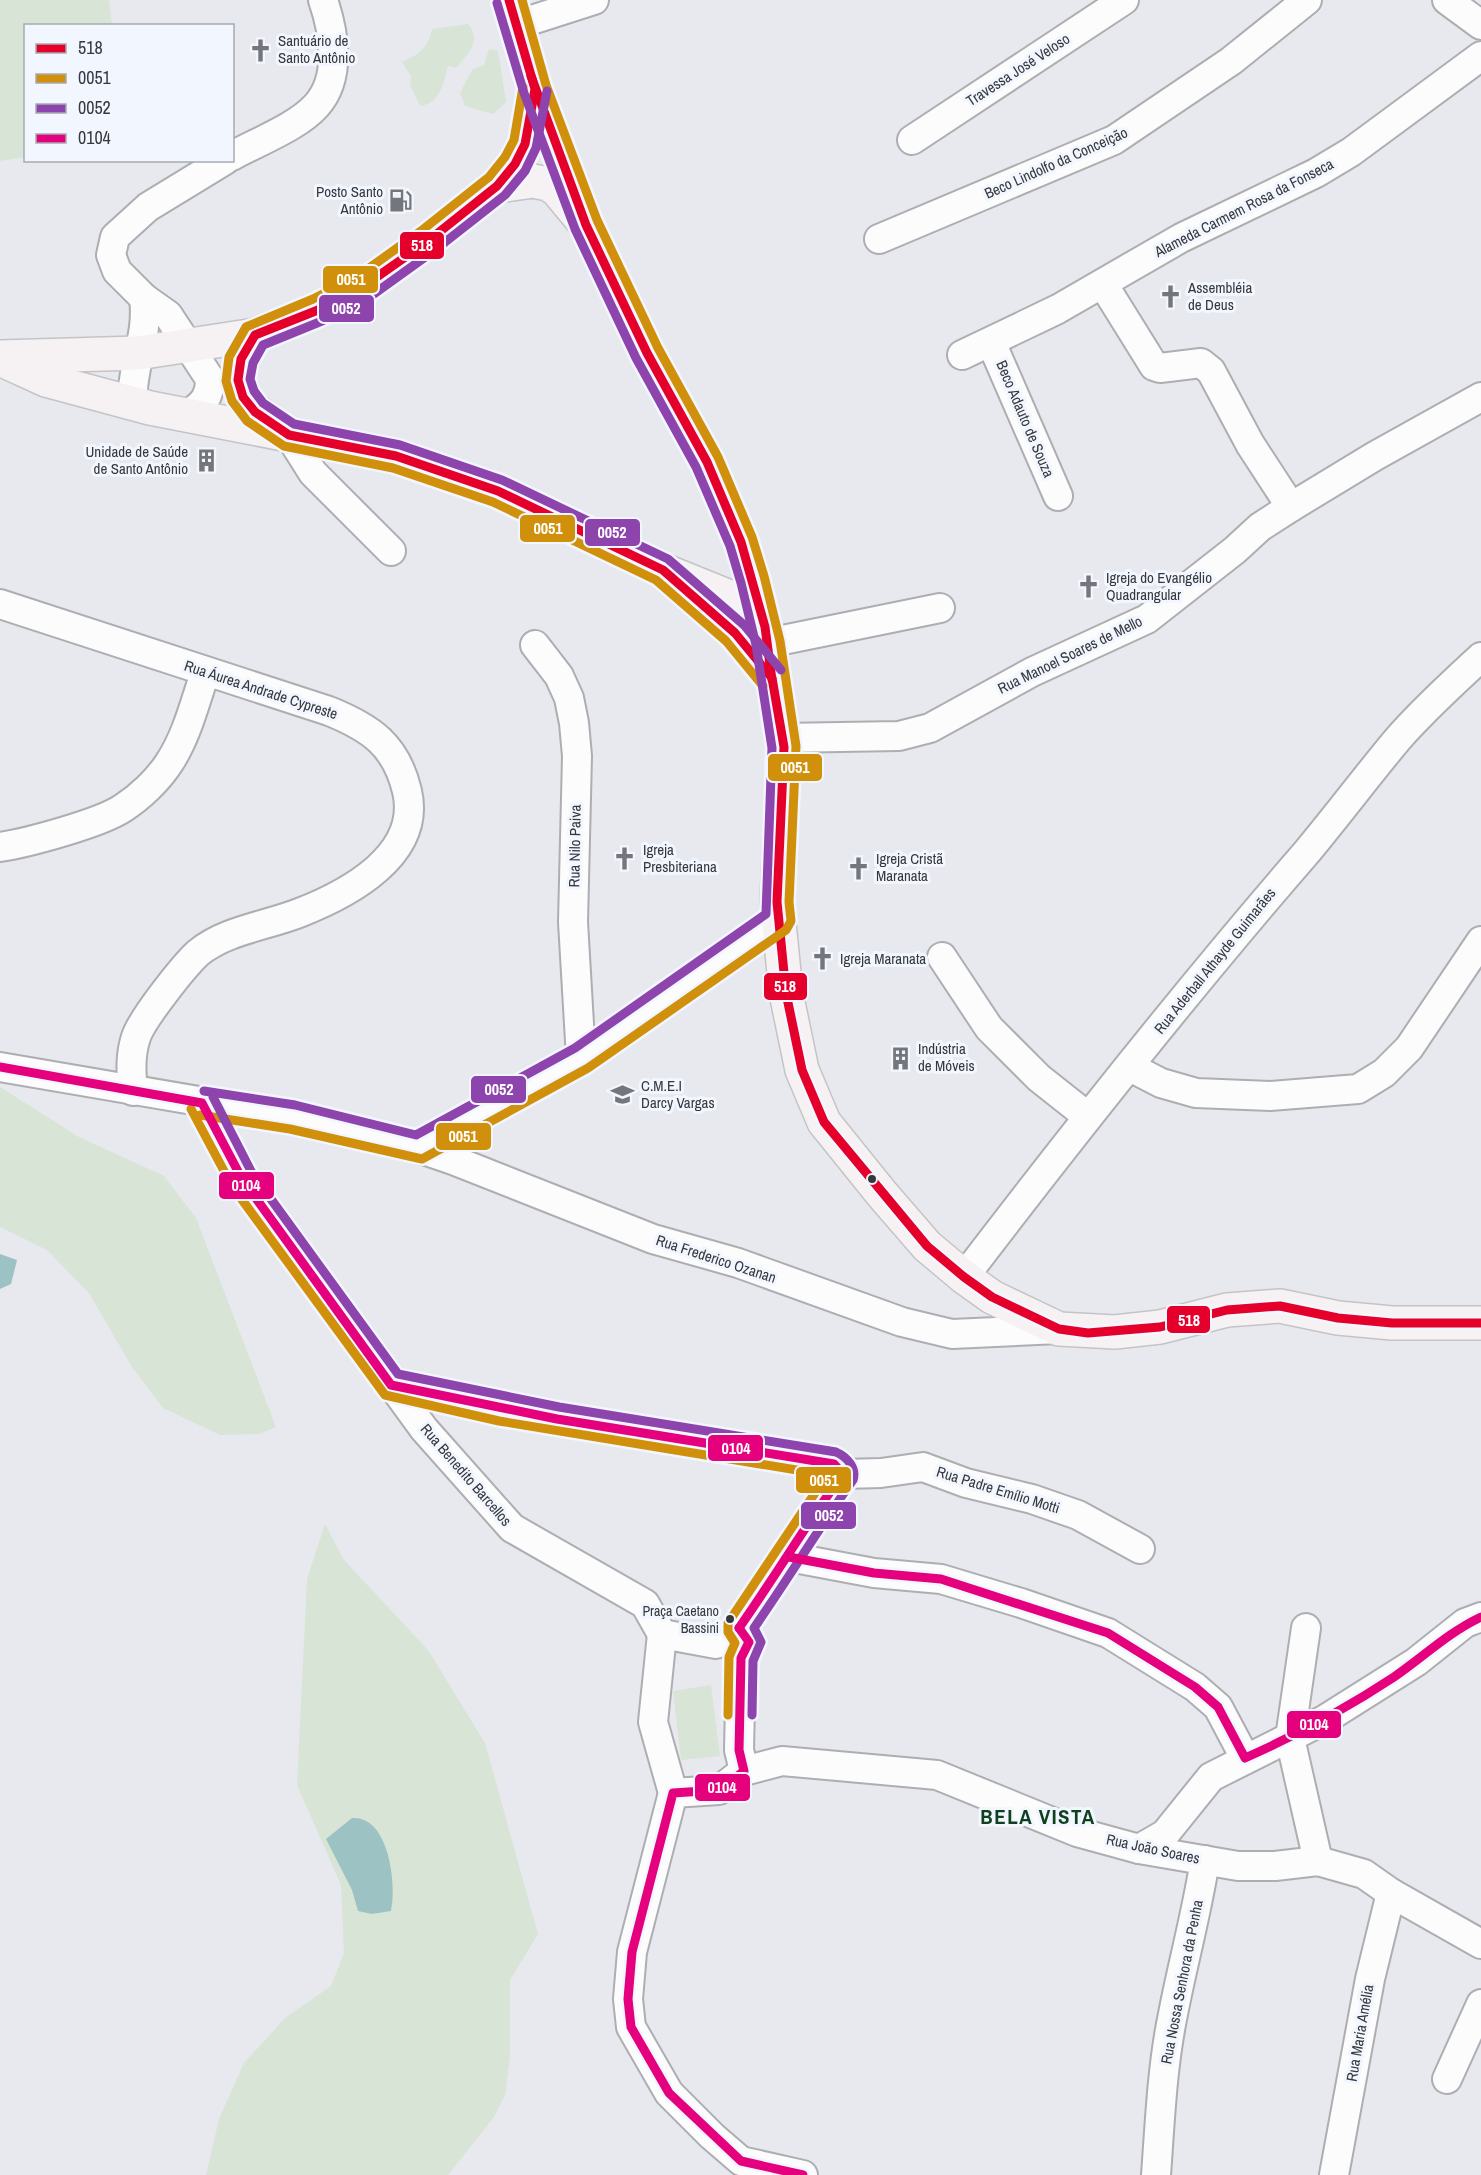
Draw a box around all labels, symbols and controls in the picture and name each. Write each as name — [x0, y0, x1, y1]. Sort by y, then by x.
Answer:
legend — [24, 24, 234, 162]
street label: Travessa José Veloso — [962, 28, 1074, 111]
place label: Santuário de Santo Antônio — [278, 30, 355, 68]
text: 518 — [78, 35, 103, 60]
church icon: Santuário de Santo Antônio — [247, 37, 273, 63]
text: 0051 — [78, 65, 112, 90]
text: 0052 — [78, 95, 111, 120]
street label: Beco Lindolfo da Conceição — [981, 121, 1131, 204]
text: 0104 — [78, 125, 111, 150]
street label: Alameda Carmem Rosa da Fonseca — [1150, 153, 1337, 262]
place label: Posto Santo Antônio — [316, 181, 383, 219]
fuel station icon: Posto Santo Antônio — [388, 188, 414, 214]
line badge: 518 — [399, 231, 445, 260]
text: 518 — [411, 234, 433, 256]
line badge: 0051 — [322, 265, 379, 294]
text: 0051 — [336, 268, 366, 290]
place label: Assembléia de Deus — [1187, 277, 1252, 315]
church icon: Assembléia de Deus — [1157, 284, 1183, 310]
line badge: 0052 — [318, 294, 375, 323]
text: 0052 — [331, 297, 361, 319]
street label: Beco Adauto de Souza — [991, 357, 1060, 481]
place label: Unidade de Saúde de Santo Antônio — [85, 441, 188, 479]
building icon: Unidade de Saúde de Santo Antônio — [193, 448, 219, 474]
line badge: 0051 — [519, 514, 576, 543]
text: 0051 — [533, 517, 563, 539]
line badge: 0052 — [584, 518, 641, 547]
text: 0052 — [597, 521, 627, 543]
place label: Igreja do Evangélio Quadrangular — [1106, 567, 1212, 605]
church icon: Igreja do Evangélio Quadrangular — [1075, 574, 1101, 600]
street label: Rua Manoel Soares de Mello — [994, 610, 1146, 699]
street label: Rua Áurea Andrade Cypreste — [182, 655, 341, 724]
line badge: 0051 — [767, 753, 823, 782]
text: 0051 — [780, 756, 810, 778]
street label: Rua Nilo Paiva — [563, 804, 586, 888]
place label: Igreja Presbiteriana — [643, 839, 717, 877]
church icon: Igreja Presbiteriana — [612, 846, 638, 872]
place label: Igreja Cristã Maranata — [876, 848, 943, 886]
church icon: Igreja Cristã Maranata — [845, 855, 871, 881]
street label: Rua Aderball Athayde Guimarães — [1149, 883, 1280, 1038]
church icon: Igreja Maranata — [809, 946, 835, 972]
place label: Igreja Maranata — [840, 948, 926, 969]
line badge: 518 — [763, 972, 808, 1001]
text: 518 — [774, 975, 796, 997]
place label: Indústria de Móveis — [918, 1038, 975, 1076]
building icon: Indústria de Móveis — [887, 1045, 913, 1071]
line badge: 0052 — [470, 1075, 527, 1104]
place label: C.M.E.I Darcy Vargas — [641, 1075, 715, 1113]
text: 0052 — [484, 1078, 514, 1100]
school or university icon: C.M.E.I Darcy Vargas — [610, 1082, 636, 1108]
line badge: 0051 — [435, 1122, 492, 1151]
text: 0051 — [448, 1125, 478, 1147]
line badge: 0104 — [218, 1171, 275, 1200]
unlabelled marker — [866, 1173, 878, 1185]
text: 0104 — [231, 1174, 261, 1196]
street label: Rua Frederico Ozanan — [653, 1229, 779, 1288]
line badge: 518 — [1166, 1305, 1211, 1334]
text: 518 — [1178, 1309, 1200, 1331]
street label: Rua Benedito Barcellos — [416, 1419, 517, 1530]
line badge: 0104 — [707, 1434, 764, 1462]
text: 0104 — [721, 1437, 751, 1459]
street label: Rua Padre Emílio Motti — [934, 1461, 1062, 1518]
line badge: 0051 — [795, 1466, 852, 1494]
text: 0051 — [809, 1469, 839, 1491]
line badge: 0052 — [800, 1501, 857, 1530]
text: 0052 — [814, 1504, 844, 1526]
place label: Praça Caetano Bassini — [642, 1602, 719, 1637]
marker: Praça Caetano Bassini — [724, 1613, 736, 1625]
line badge: 0104 — [1286, 1710, 1342, 1739]
text: 0104 — [1299, 1713, 1329, 1735]
line badge: 0104 — [694, 1773, 751, 1802]
text: 0104 — [707, 1776, 737, 1798]
district label: BELA VISTA — [980, 1802, 1096, 1831]
street label: Rua João Soares — [1104, 1828, 1202, 1869]
street label: Rua Nossa Senhora da Penha — [1155, 1898, 1208, 2066]
street label: Rua Maria Amélia — [1341, 1982, 1378, 2083]

